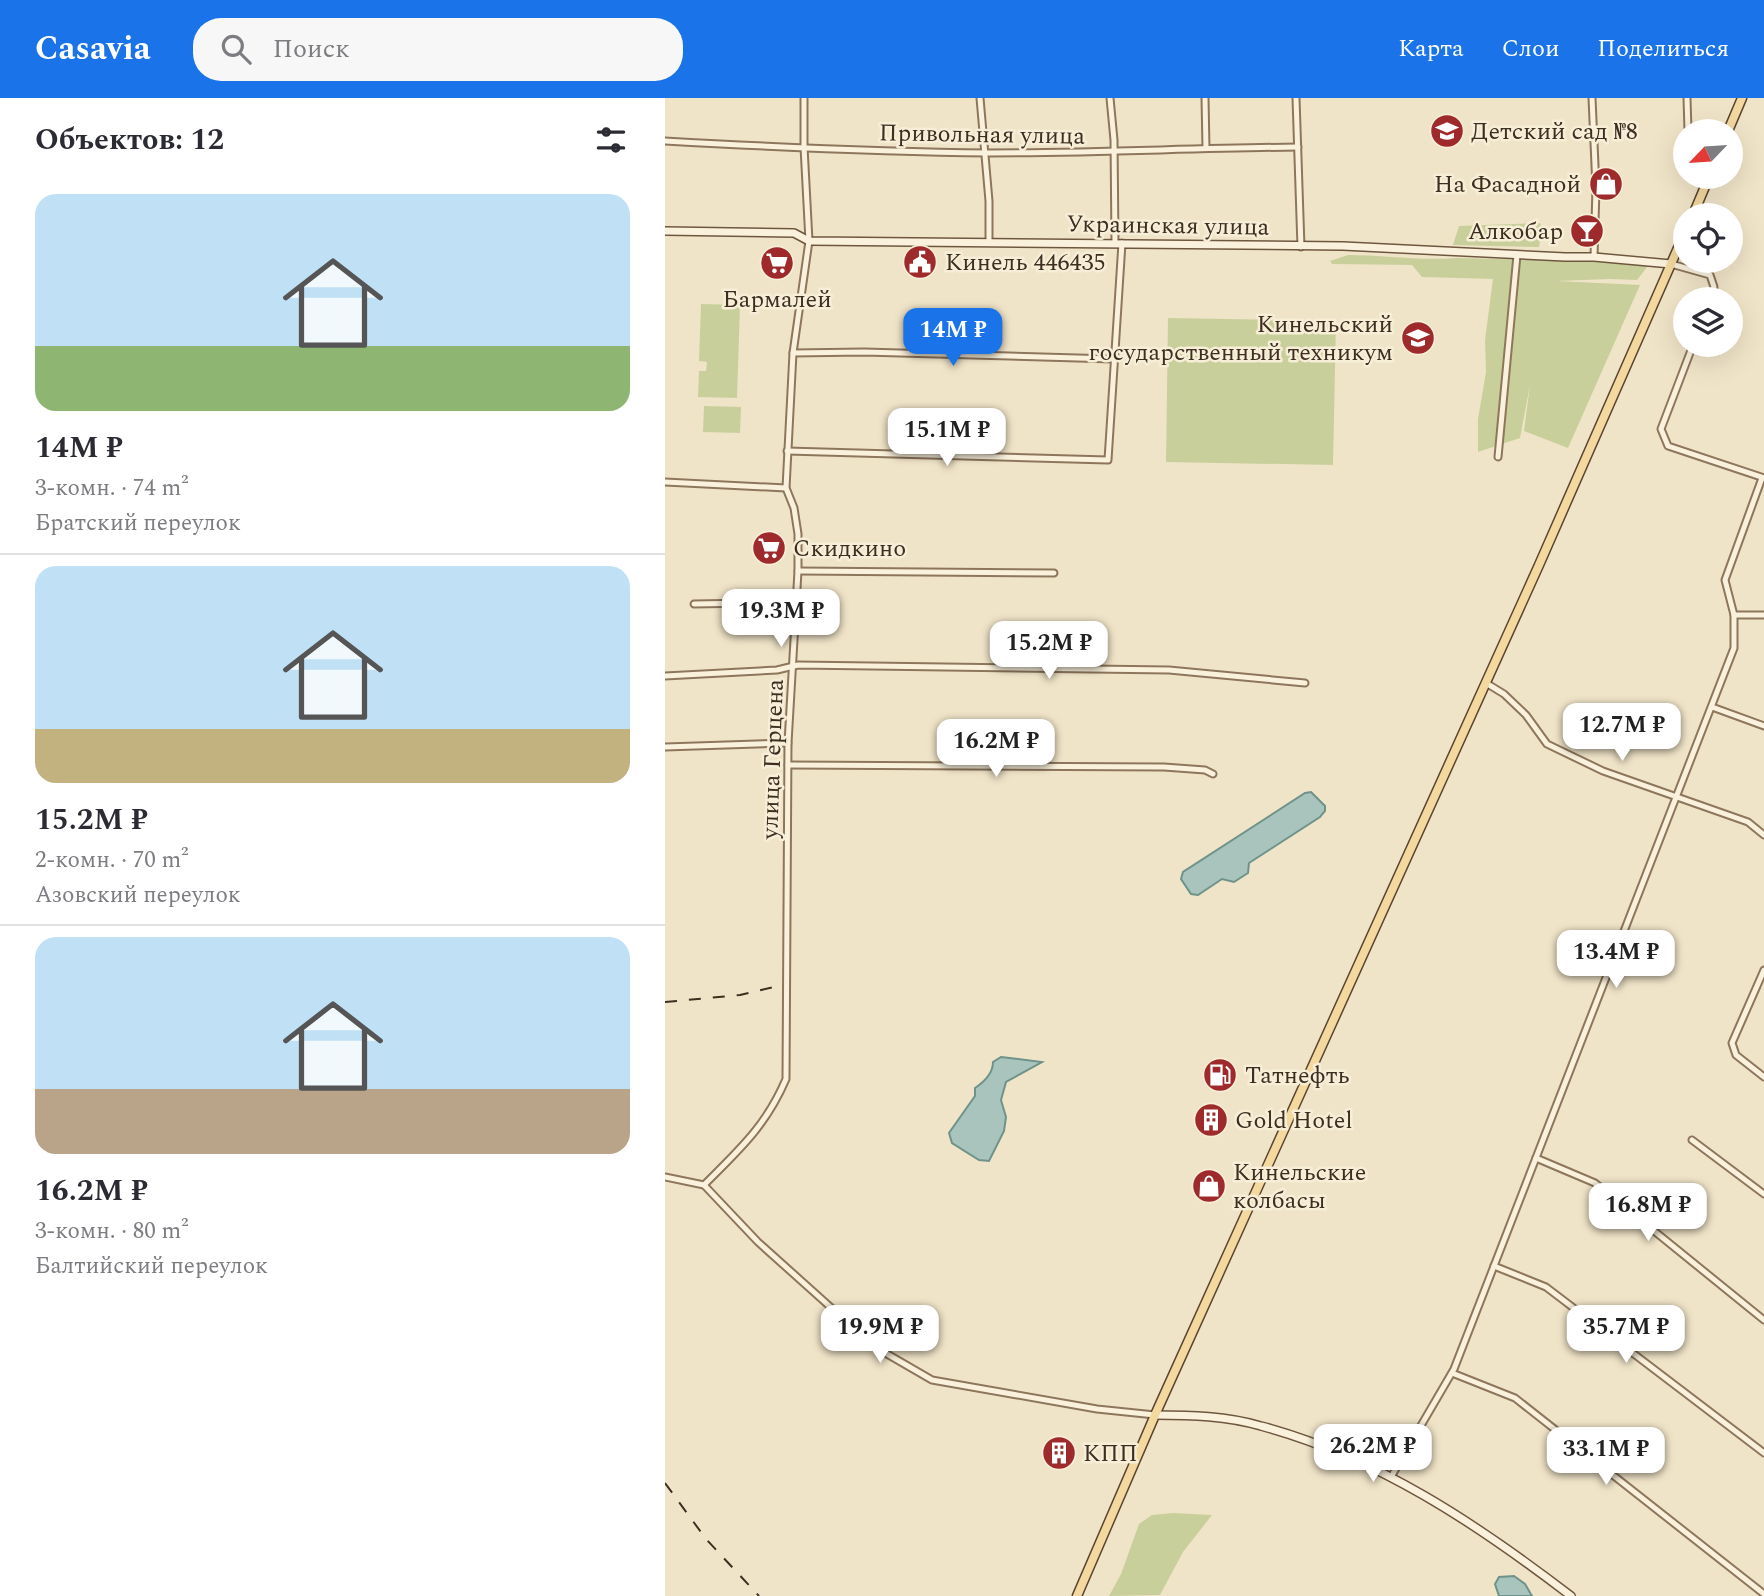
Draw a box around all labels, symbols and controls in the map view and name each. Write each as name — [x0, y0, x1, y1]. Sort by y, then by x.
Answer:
search box — [193, 18, 683, 81]
text: Casavia — [35, 24, 151, 74]
text: Поиск — [273, 29, 350, 69]
icon: search — [217, 30, 255, 68]
text: Карта — [1398, 31, 1464, 67]
text: Слои — [1502, 31, 1559, 67]
text: Поделиться — [1597, 31, 1729, 67]
school or university icon: Детский сад №8 — [1428, 112, 1466, 150]
place label: Детский сад №8 — [1471, 114, 1638, 150]
street label: Привольная улица — [879, 115, 1086, 155]
text: Объектов: 12 — [35, 117, 224, 163]
north arrow — [1673, 119, 1743, 189]
map controls — [1673, 119, 1743, 357]
icon: filters — [592, 121, 630, 159]
shop icon: На Фасадной — [1587, 165, 1625, 203]
place label: На Фасадной — [1434, 167, 1581, 203]
button: locate — [1673, 203, 1743, 273]
street label: Украинская улица — [1066, 206, 1270, 246]
bar icon: Алкобар — [1568, 212, 1606, 250]
place label: Алкобар — [1468, 214, 1563, 250]
icon: home — [270, 240, 396, 366]
public building icon: Кинель 446435 — [901, 243, 939, 281]
supermarket icon: Бармалей — [758, 244, 796, 282]
place label: Кинель 446435 — [945, 245, 1105, 281]
place label: Бармалей — [722, 282, 832, 318]
button: layers — [1673, 287, 1743, 357]
place label: Кинельский государственный техникум — [1089, 307, 1393, 371]
pin: 14M ₽ — [904, 308, 1002, 368]
text: 14M ₽ — [919, 313, 987, 348]
school or university icon: Кинельский государственный техникум — [1399, 319, 1437, 357]
pin: 15.1M ₽ — [882, 408, 1012, 468]
text: 15.1M ₽ — [904, 413, 990, 448]
text: 14M ₽ — [35, 425, 123, 471]
text: 3-комн. · 74 m² — [35, 471, 189, 506]
text: Братский переулок — [35, 506, 241, 541]
supermarket icon: Скидкино — [750, 529, 788, 567]
place label: Скидкино — [793, 531, 906, 567]
pin: 19.3M ₽ — [716, 589, 846, 649]
text: 19.3M ₽ — [738, 594, 824, 629]
icon: home — [270, 612, 396, 738]
pin: 15.2M ₽ — [984, 622, 1114, 681]
text: 15.2M ₽ — [1006, 626, 1092, 661]
street label: улица Герцена — [752, 678, 794, 841]
pin: 12.7M ₽ — [1557, 704, 1687, 763]
text: 12.7M ₽ — [1579, 708, 1665, 743]
pin: 16.2M ₽ — [931, 720, 1061, 779]
text: 16.2M ₽ — [953, 724, 1039, 759]
text: 15.2M ₽ — [35, 797, 148, 843]
text: 2-комн. · 70 m² — [35, 843, 189, 878]
text: Азовский переулок — [35, 878, 241, 913]
pin: 13.4M ₽ — [1551, 930, 1681, 990]
text: 13.4M ₽ — [1573, 935, 1659, 970]
icon: home — [270, 983, 396, 1109]
fuel station icon: Татнефть — [1201, 1056, 1239, 1094]
place label: Татнефть — [1245, 1058, 1350, 1094]
building icon: Gold Hotel — [1192, 1101, 1230, 1139]
place label: Gold Hotel — [1235, 1103, 1352, 1139]
place label: Кинельские колбасы — [1233, 1155, 1366, 1219]
shop icon: Кинельские колбасы — [1190, 1167, 1228, 1205]
text: 16.2M ₽ — [35, 1168, 148, 1214]
pin: 16.8M ₽ — [1583, 1184, 1713, 1243]
text: 16.8M ₽ — [1605, 1188, 1691, 1223]
text: 3-комн. · 80 m² — [35, 1214, 189, 1249]
text: Балтийский переулок — [35, 1249, 268, 1284]
pin: 19.9M ₽ — [815, 1306, 945, 1365]
pin: 35.7M ₽ — [1561, 1306, 1691, 1365]
text: 19.9M ₽ — [837, 1310, 923, 1345]
text: 35.7M ₽ — [1583, 1310, 1669, 1345]
pin: 26.2M ₽ — [1308, 1424, 1438, 1484]
pin: 33.1M ₽ — [1541, 1428, 1671, 1487]
text: 26.2M ₽ — [1330, 1429, 1416, 1464]
text: 33.1M ₽ — [1563, 1432, 1649, 1467]
building icon: КПП — [1040, 1434, 1078, 1472]
place label: КПП — [1083, 1436, 1138, 1472]

